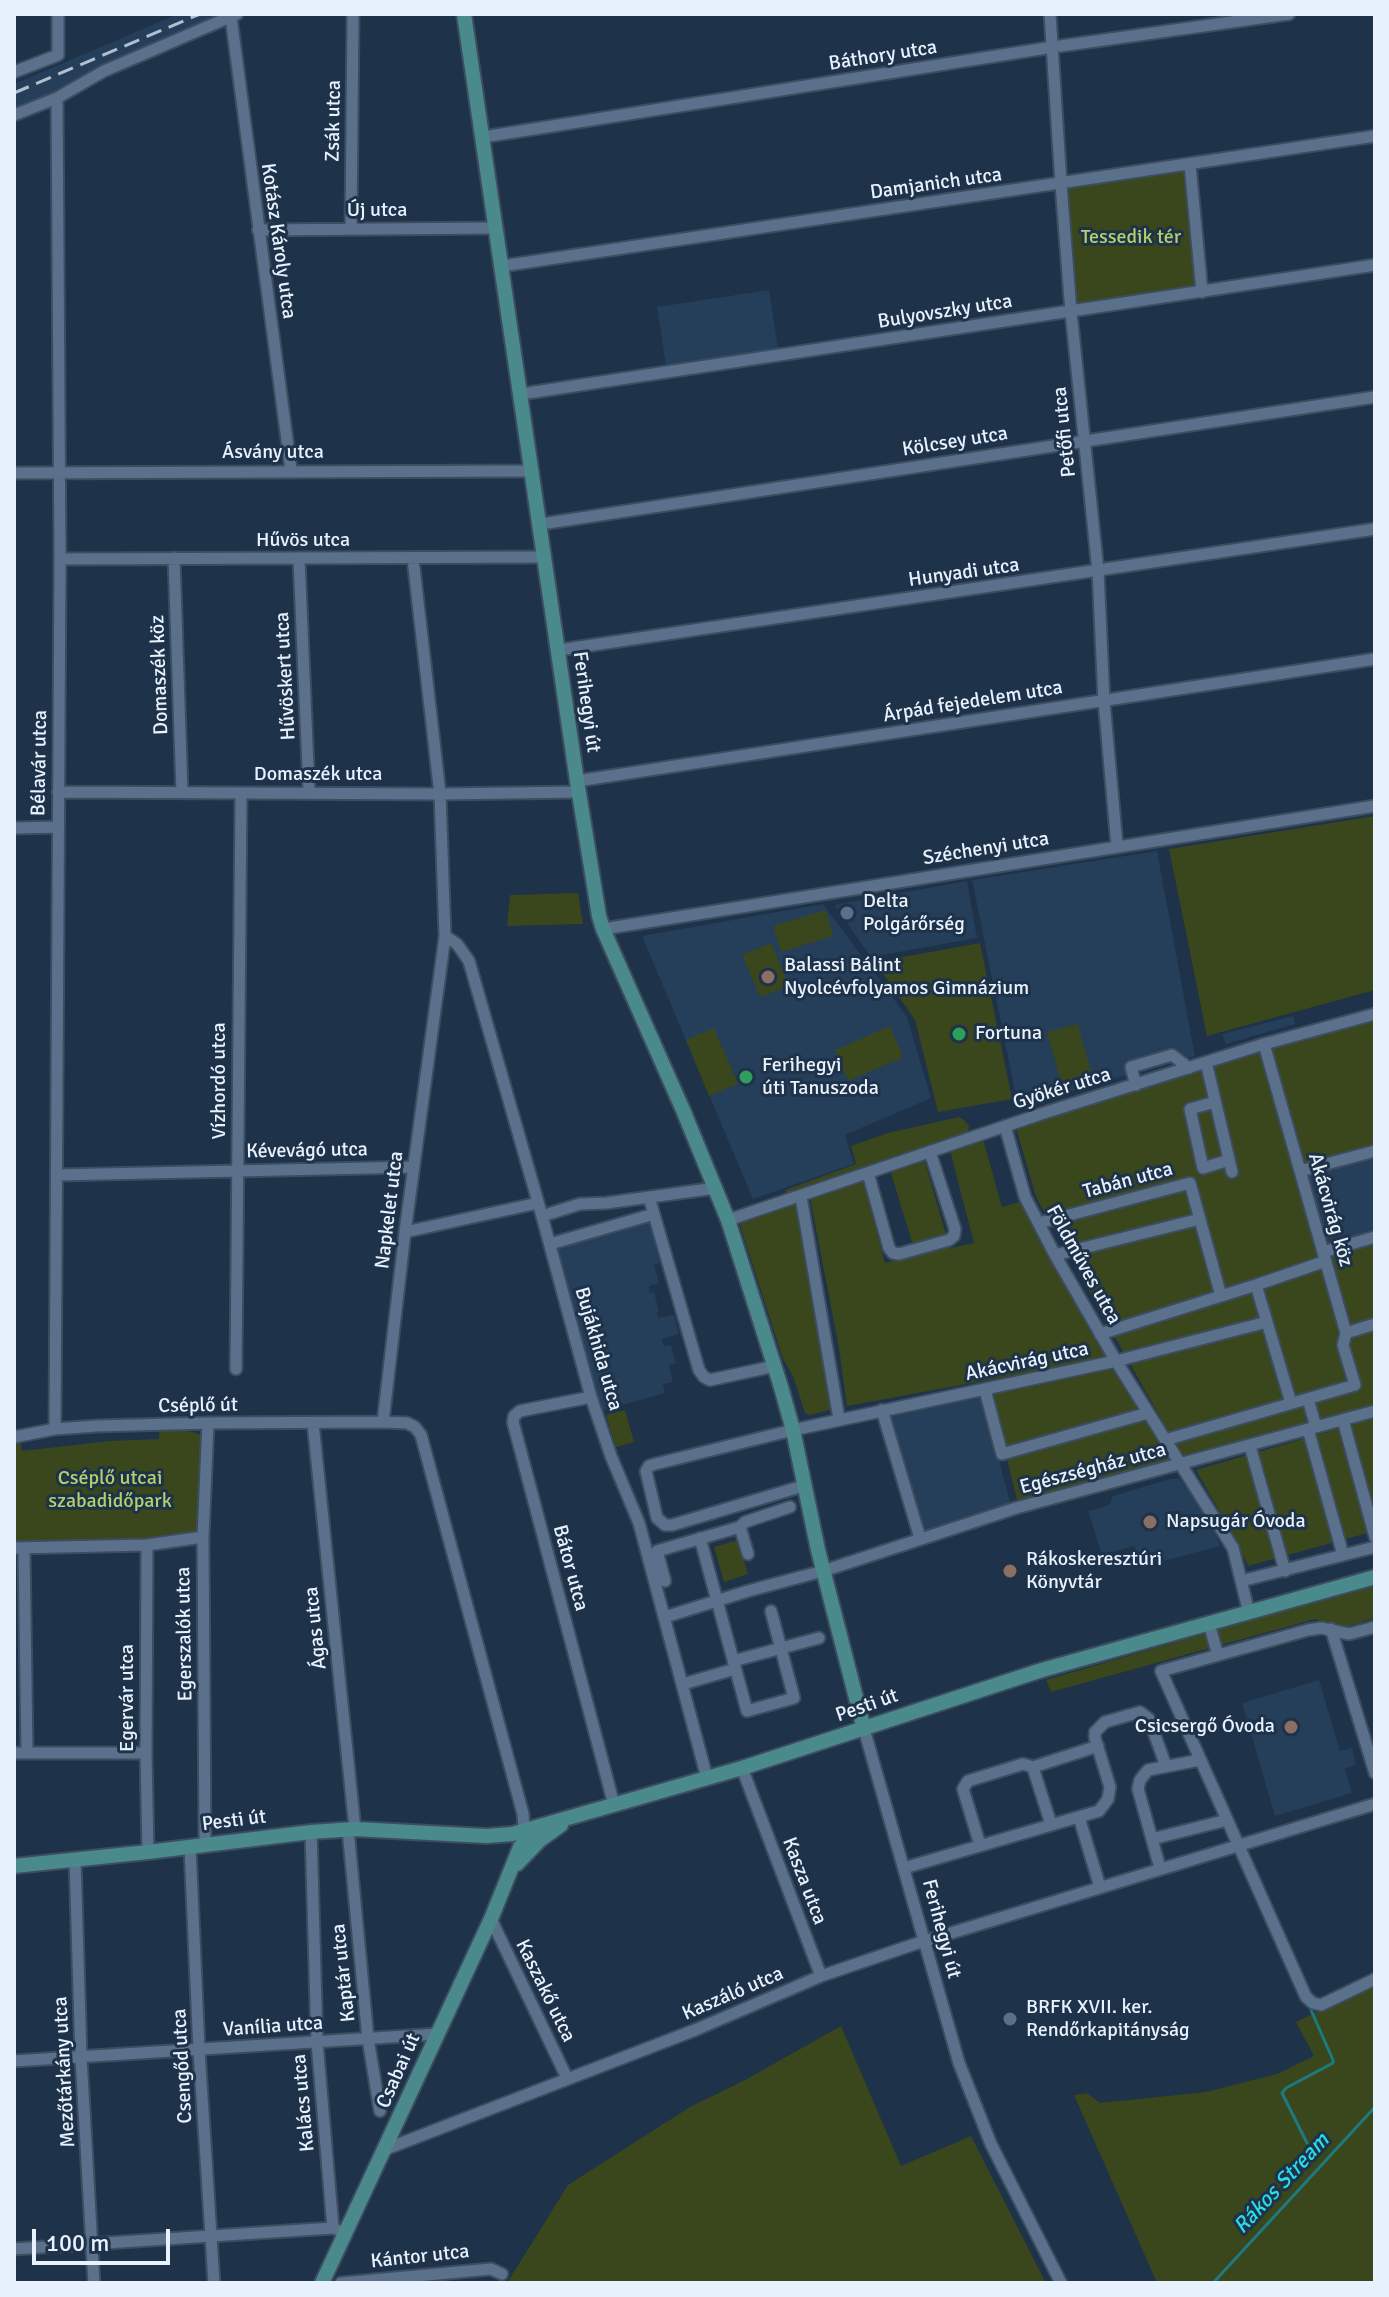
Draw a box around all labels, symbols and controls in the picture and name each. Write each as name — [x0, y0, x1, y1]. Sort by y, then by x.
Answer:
street label: Báthory utca — [827, 36, 939, 76]
street label: Zsák utca — [321, 80, 347, 162]
street label: Kotász Károly utca — [255, 162, 301, 320]
street label: Damjanich utca — [869, 163, 1003, 205]
street label: Új utca — [347, 199, 407, 223]
park label: Tessedik tér — [1081, 226, 1181, 250]
street label: Bulyovszky utca — [876, 290, 1014, 334]
street label: Petőfi utca — [1048, 385, 1082, 479]
street label: Kölcsey utca — [900, 422, 1010, 462]
street label: Ásvány utca — [222, 441, 324, 465]
street label: Hűvös utca — [256, 529, 350, 553]
street label: Hunyadi utca — [907, 553, 1021, 593]
street label: Hűvöskert utca — [271, 611, 301, 741]
street label: Domaszék köz — [146, 615, 174, 735]
street label: Ferihegyi út — [567, 650, 605, 754]
street label: Árpád fejedelem utca — [882, 676, 1064, 728]
street label: Bélavár utca — [27, 710, 53, 816]
street label: Domaszék utca — [254, 763, 382, 787]
street label: Széchenyi utca — [921, 827, 1051, 871]
place label: Delta Polgárőrség — [863, 890, 965, 937]
marker: Delta Polgárőrség — [838, 904, 856, 922]
place label: Balassi Bálint Nyolcévfolyamos Gimnázium — [784, 954, 1029, 1001]
marker: Balassi Bálint Nyolcévfolyamos Gimnázium — [759, 968, 777, 986]
street label: Vízhordó utca — [208, 1022, 232, 1140]
place label: Fortuna — [975, 1022, 1042, 1046]
marker: Fortuna — [950, 1025, 968, 1043]
place label: Ferihegyi úti Tanuszoda — [762, 1054, 879, 1101]
street label: Gyökér utca — [1010, 1063, 1114, 1115]
marker: Ferihegyi úti Tanuszoda — [737, 1068, 755, 1086]
street label: Kévevágó utca — [246, 1138, 368, 1164]
street label: Napkelet utca — [371, 1150, 409, 1270]
street label: Akácvirág köz — [1302, 1151, 1358, 1269]
street label: Tabán utca — [1081, 1158, 1175, 1204]
street label: Földműves utca — [1040, 1201, 1126, 1329]
street label: Bujákhida utca — [569, 1284, 627, 1414]
street label: Akácvirág utca — [963, 1337, 1091, 1387]
street label: Cséplő út — [158, 1393, 238, 1419]
street label: Egészségház utca — [1017, 1438, 1169, 1500]
park label: Cséplő utcai szabadidőpark — [48, 1467, 172, 1514]
place label: Napsugár Óvoda — [1166, 1510, 1306, 1534]
marker: Napsugár Óvoda — [1141, 1513, 1159, 1531]
street label: Bátor utca — [547, 1522, 593, 1614]
place label: Rákoskeresztúri Könyvtár — [1026, 1548, 1162, 1595]
marker: Rákoskeresztúri Könyvtár — [1001, 1562, 1019, 1580]
street label: Egerszalók utca — [172, 1566, 198, 1702]
street label: Ágas utca — [300, 1585, 332, 1671]
street label: Egervár utca — [116, 1644, 140, 1752]
street label: Pesti út — [833, 1684, 901, 1728]
place label: Csicsergő Óvoda — [1135, 1715, 1275, 1739]
marker: Csicsergő Óvoda — [1282, 1718, 1300, 1736]
street label: Pesti út — [201, 1805, 267, 1837]
street label: Kasza utca — [776, 1834, 832, 1928]
street label: Ferihegyi út — [916, 1877, 966, 1981]
street label: Kaptár utca — [327, 1923, 361, 2023]
street label: Kaszakő utca — [510, 1936, 580, 2046]
street label: Kaszáló utca — [679, 1962, 787, 2026]
street label: Mezőtárkány utca — [49, 1996, 81, 2148]
place label: BRFK XVII. ker. Rendőrkapitányság — [1026, 1996, 1190, 2043]
street label: Csengőd utca — [168, 2008, 198, 2124]
marker: BRFK XVII. ker. Rendőrkapitányság — [1001, 2010, 1019, 2028]
street label: Vanília utca — [222, 2012, 324, 2042]
street label: Csabai út — [372, 2030, 426, 2112]
street label: Kalács utca — [288, 2053, 320, 2153]
water label: Rákos Stream — [1229, 2128, 1335, 2240]
scale bar — [36, 2213, 174, 2263]
text: 100 m — [46, 2228, 109, 2258]
street label: Kántor utca — [369, 2240, 471, 2274]

